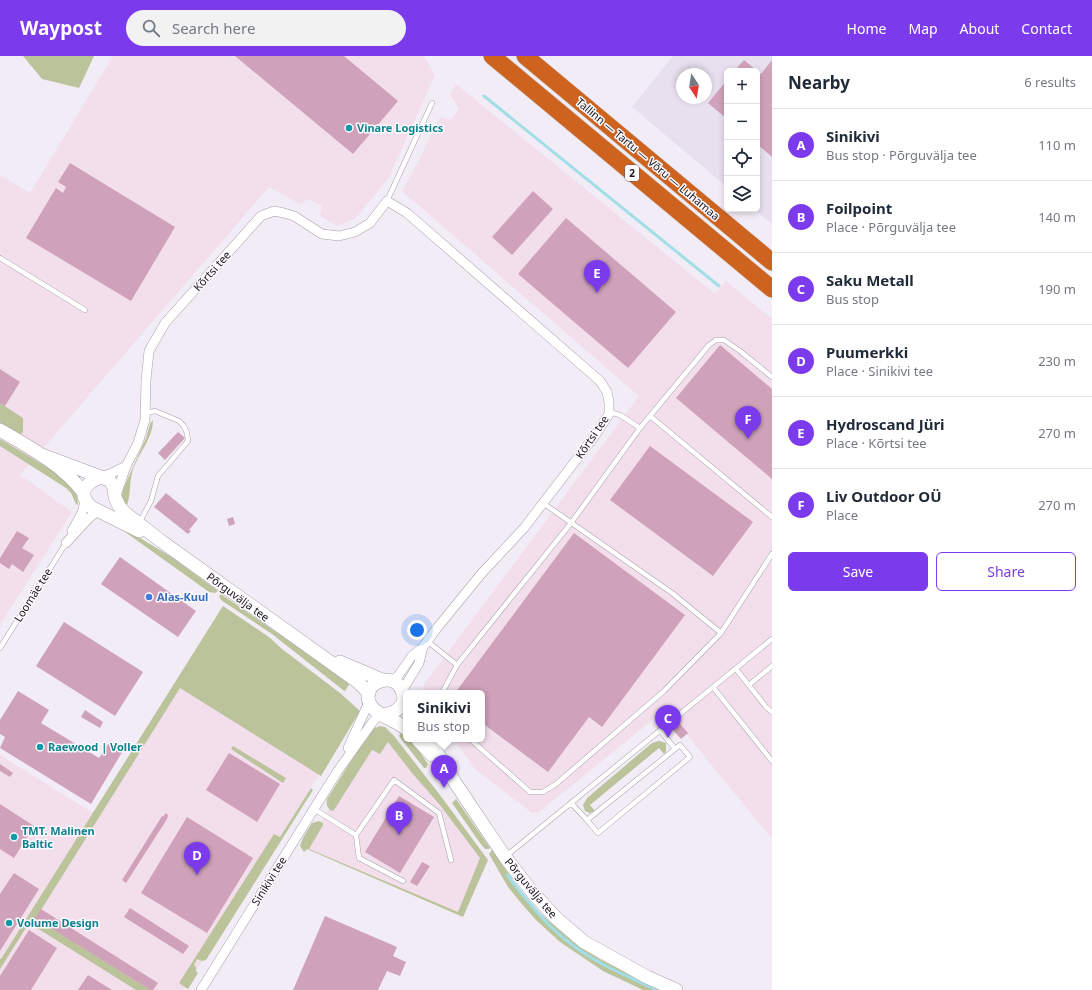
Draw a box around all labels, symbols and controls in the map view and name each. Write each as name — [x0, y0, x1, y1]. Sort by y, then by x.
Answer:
search box — [126, 10, 406, 46]
text: Waypost — [20, 15, 102, 41]
icon: search — [140, 17, 162, 39]
text: Search here — [172, 18, 255, 38]
text: Home — [847, 19, 886, 38]
text: Map — [908, 19, 938, 38]
text: About — [960, 19, 999, 38]
text: Contact — [1021, 19, 1072, 38]
north arrow — [676, 68, 712, 104]
map controls — [724, 68, 760, 212]
button: + — [724, 68, 760, 104]
text: Nearby — [788, 71, 850, 94]
text: 6 results — [1024, 73, 1076, 91]
street label: Tallinn — Tartu — Võru — Luhamaa — [573, 94, 723, 223]
button: − — [724, 104, 760, 140]
place label: Vinare Logistics — [357, 120, 444, 135]
marker: Vinare Logistics — [344, 123, 354, 133]
text: Sinikivi — [826, 126, 880, 146]
text: A — [797, 136, 806, 154]
text: 110 m — [1038, 136, 1076, 154]
button: locate — [724, 140, 760, 176]
text: Bus stop · Põrguvälja tee — [826, 146, 977, 164]
road number: 2 — [625, 165, 639, 181]
button: layers — [724, 176, 760, 212]
text: Foilpoint — [826, 198, 892, 218]
text: B — [797, 208, 805, 226]
text: 140 m — [1038, 208, 1076, 226]
text: Place · Põrguvälja tee — [826, 218, 956, 236]
street label: Kõrtsi tee — [190, 247, 234, 294]
pin: E — [584, 260, 610, 293]
text: Saku Metall — [826, 270, 914, 290]
text: C — [797, 280, 805, 298]
text: 190 m — [1038, 280, 1076, 298]
text: Bus stop — [826, 290, 879, 308]
text: Puumerkki — [826, 342, 908, 362]
text: D — [796, 352, 806, 370]
text: 230 m — [1038, 352, 1076, 370]
text: Place · Sinikivi tee — [826, 362, 933, 380]
pin: F — [735, 406, 761, 439]
street label: Kõrtsi tee — [572, 412, 612, 461]
text: Hydroscand Jüri — [826, 414, 945, 434]
text: E — [797, 424, 805, 442]
text: 270 m — [1038, 424, 1076, 442]
text: Place · Kõrtsi tee — [826, 434, 927, 452]
text: Liv Outdoor OÜ — [826, 486, 942, 506]
text: F — [797, 496, 805, 514]
text: 270 m — [1038, 496, 1076, 514]
text: Place — [826, 506, 858, 524]
button: Save — [788, 552, 928, 591]
button: Share — [936, 552, 1076, 591]
street label: Loomäe tee — [10, 565, 55, 625]
street label: Põrguvälja tee — [204, 569, 273, 624]
place label: Alas-Kuul — [157, 589, 208, 604]
marker: Alas-Kuul — [144, 592, 154, 602]
your location — [407, 620, 427, 640]
popup — [403, 690, 485, 742]
text: Sinikivi — [417, 697, 471, 717]
pin: C — [655, 705, 681, 738]
text: Bus stop — [417, 717, 470, 735]
place label: Raewood | Voller — [48, 739, 142, 754]
marker: Raewood | Voller — [35, 742, 45, 752]
pin: A — [431, 755, 457, 788]
pin: B — [386, 802, 412, 835]
place label: TMT. Malinen Baltic — [22, 823, 95, 851]
marker: TMT. Malinen Baltic — [9, 832, 19, 842]
pin: D — [184, 842, 210, 875]
street label: Sinikivi tee — [248, 853, 289, 908]
street label: Põrguvälja tee — [502, 854, 561, 921]
place label: Volume Design — [17, 915, 99, 930]
marker: Volume Design — [4, 918, 14, 928]

